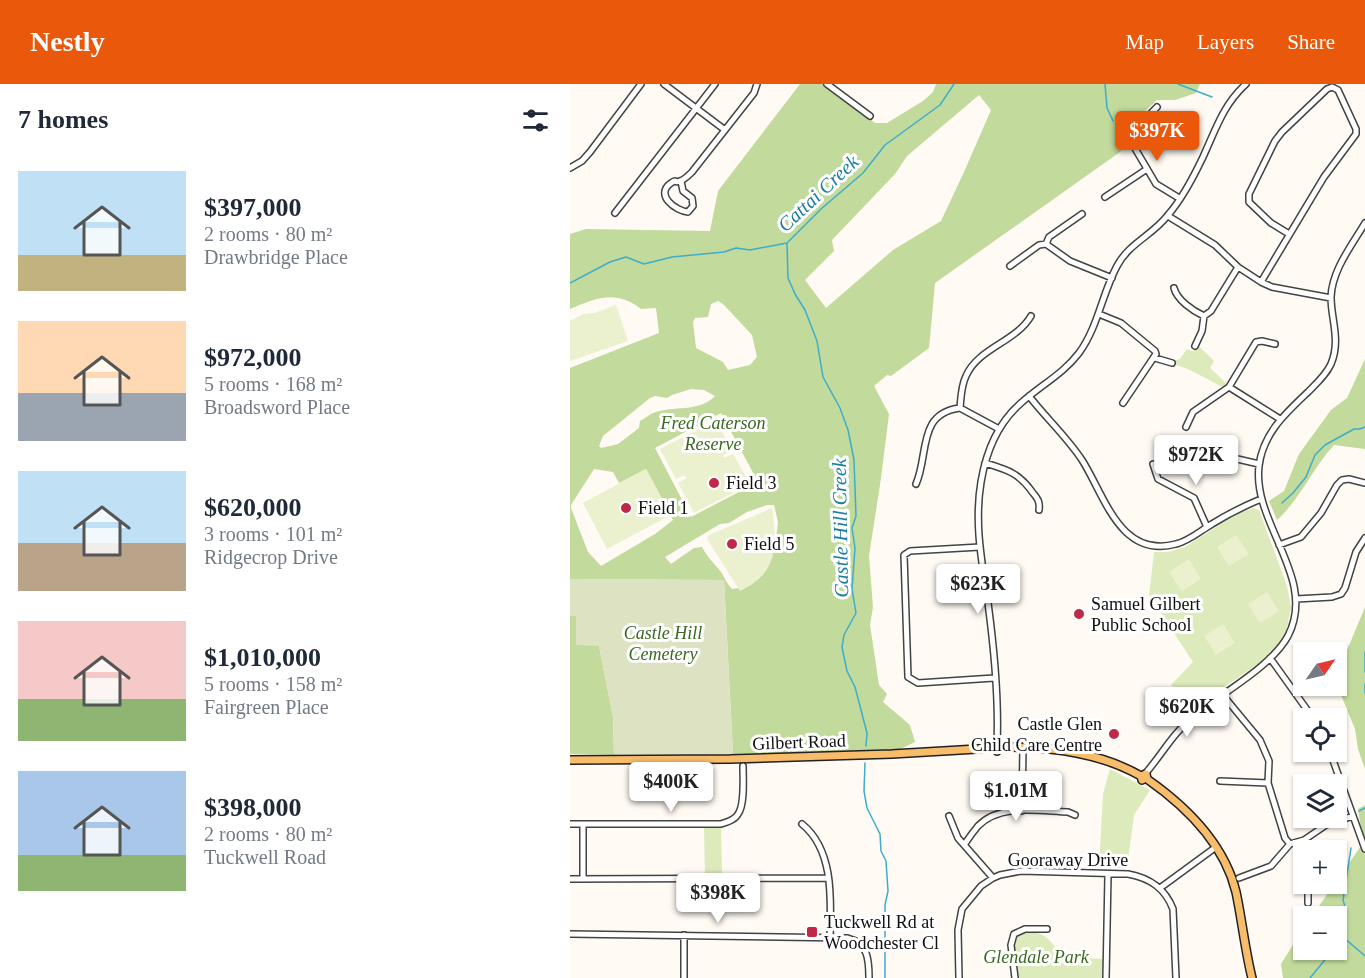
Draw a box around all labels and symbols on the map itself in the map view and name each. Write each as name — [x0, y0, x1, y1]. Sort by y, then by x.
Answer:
pin: $397K — [1115, 111, 1199, 162]
water label: Cattai Creek — [773, 149, 864, 236]
park label: Fred Caterson Reserve — [660, 413, 765, 454]
pin: $972K — [1154, 435, 1238, 486]
water label: Castle Hill Creek — [828, 457, 852, 598]
place label: Field 3 — [726, 473, 777, 493]
marker: Field 3 — [707, 476, 721, 490]
place label: Field 1 — [638, 498, 689, 518]
marker: Field 1 — [619, 501, 633, 515]
place label: Field 5 — [744, 534, 795, 554]
marker: Field 5 — [725, 537, 739, 551]
pin: $623K — [936, 564, 1020, 615]
place label: Samuel Gilbert Public School — [1091, 594, 1200, 635]
marker: Samuel Gilbert Public School — [1072, 607, 1086, 621]
park label: Castle Hill Cemetery — [624, 623, 702, 664]
north arrow — [1293, 642, 1347, 696]
pin: $620K — [1145, 687, 1229, 738]
place label: Castle Glen Child Care Centre — [971, 714, 1102, 755]
marker: Castle Glen Child Care Centre — [1107, 727, 1121, 741]
street label: Gilbert Road — [752, 730, 846, 754]
pin: $400K — [629, 762, 713, 813]
pin: $1.01M — [967, 771, 1065, 822]
street label: Gooraway Drive — [1008, 850, 1128, 870]
pin: $398K — [676, 873, 760, 924]
place label: Tuckwell Rd at Woodchester Cl — [824, 912, 939, 953]
marker: Tuckwell Rd at Woodchester Cl — [805, 925, 819, 939]
park label: Glendale Park — [983, 947, 1090, 967]

